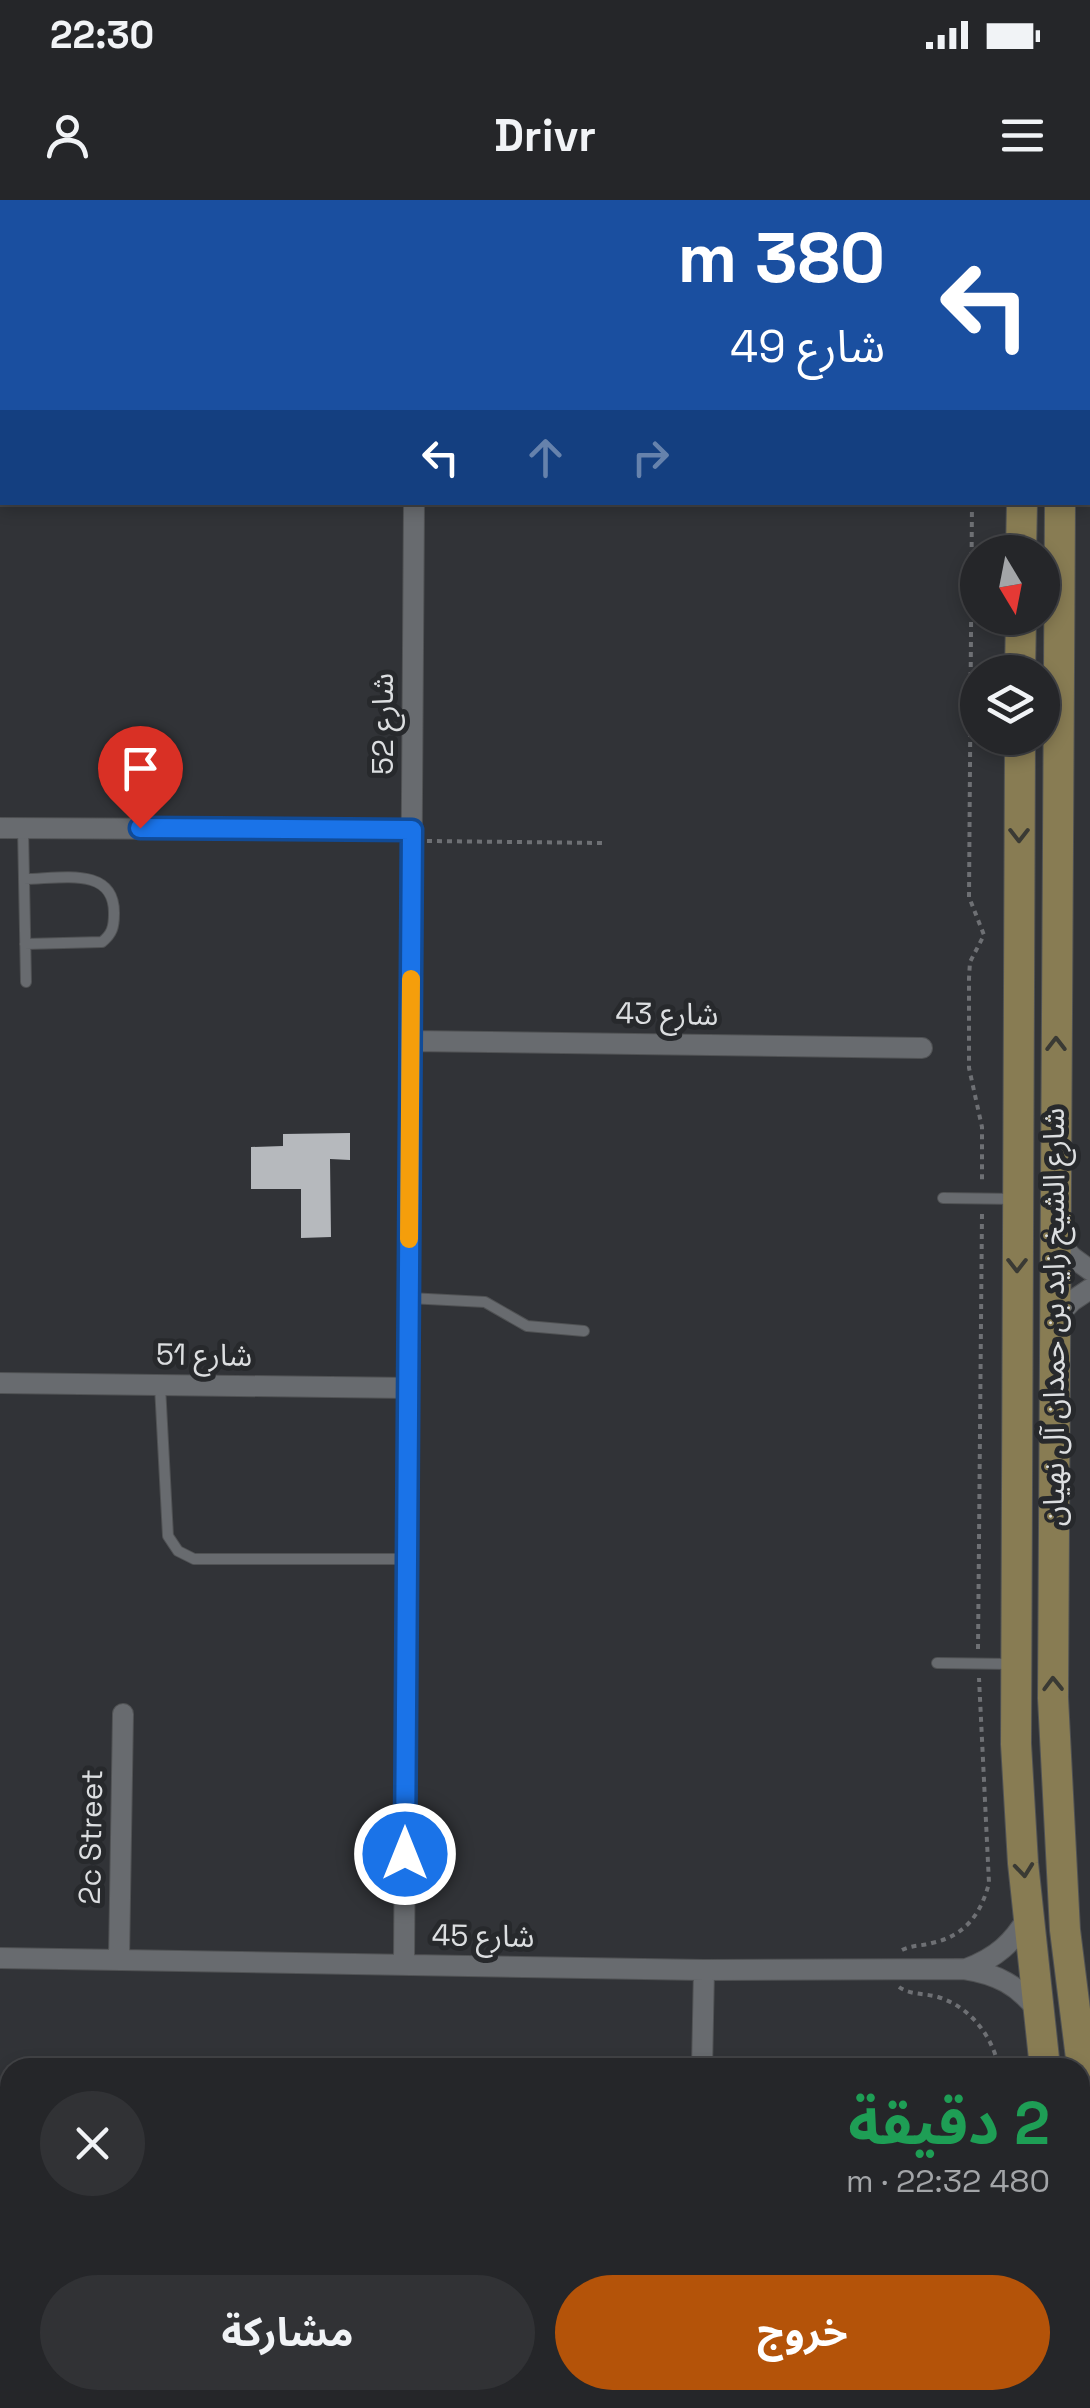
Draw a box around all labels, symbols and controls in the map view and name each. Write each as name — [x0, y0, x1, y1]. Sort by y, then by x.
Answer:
text: 22:30 — [50, 11, 154, 59]
text: Drivr — [494, 107, 596, 164]
icon: person — [40, 108, 95, 163]
icon: menu — [995, 108, 1050, 163]
text: 380 m — [678, 213, 885, 302]
icon: left — [920, 240, 1050, 370]
text: شارع 49 — [730, 318, 885, 375]
icon: left — [413, 430, 468, 485]
icon: ahead — [518, 430, 573, 485]
icon: right — [623, 430, 678, 485]
north arrow — [960, 535, 1060, 635]
map controls — [960, 535, 1060, 755]
button: layers — [960, 655, 1060, 755]
street label: شارع 52 — [363, 673, 405, 775]
pin — [98, 726, 183, 829]
icon: arrive — [113, 741, 168, 796]
one-way arrow — [1009, 827, 1030, 843]
street label: شارع 43 — [615, 993, 719, 1037]
one-way arrow — [1045, 1036, 1067, 1052]
street label: شارع الشيخ زايد بن حمدان آل نهيان — [1034, 1108, 1076, 1526]
one-way arrow — [1006, 1258, 1028, 1273]
street label: شارع 51 — [155, 1334, 252, 1378]
one-way arrow — [1043, 1676, 1064, 1692]
street label: 2c Street — [70, 1769, 111, 1905]
position arrow — [353, 1802, 457, 1906]
one-way arrow — [1012, 1862, 1034, 1878]
street label: شارع 45 — [431, 1915, 535, 1959]
text: 2 دقيقة — [848, 2085, 1050, 2162]
button: close — [40, 2091, 145, 2196]
text: 480 m · 22:32 — [846, 2161, 1050, 2201]
button: مشاركة — [40, 2275, 535, 2390]
button: خروج — [555, 2275, 1050, 2390]

